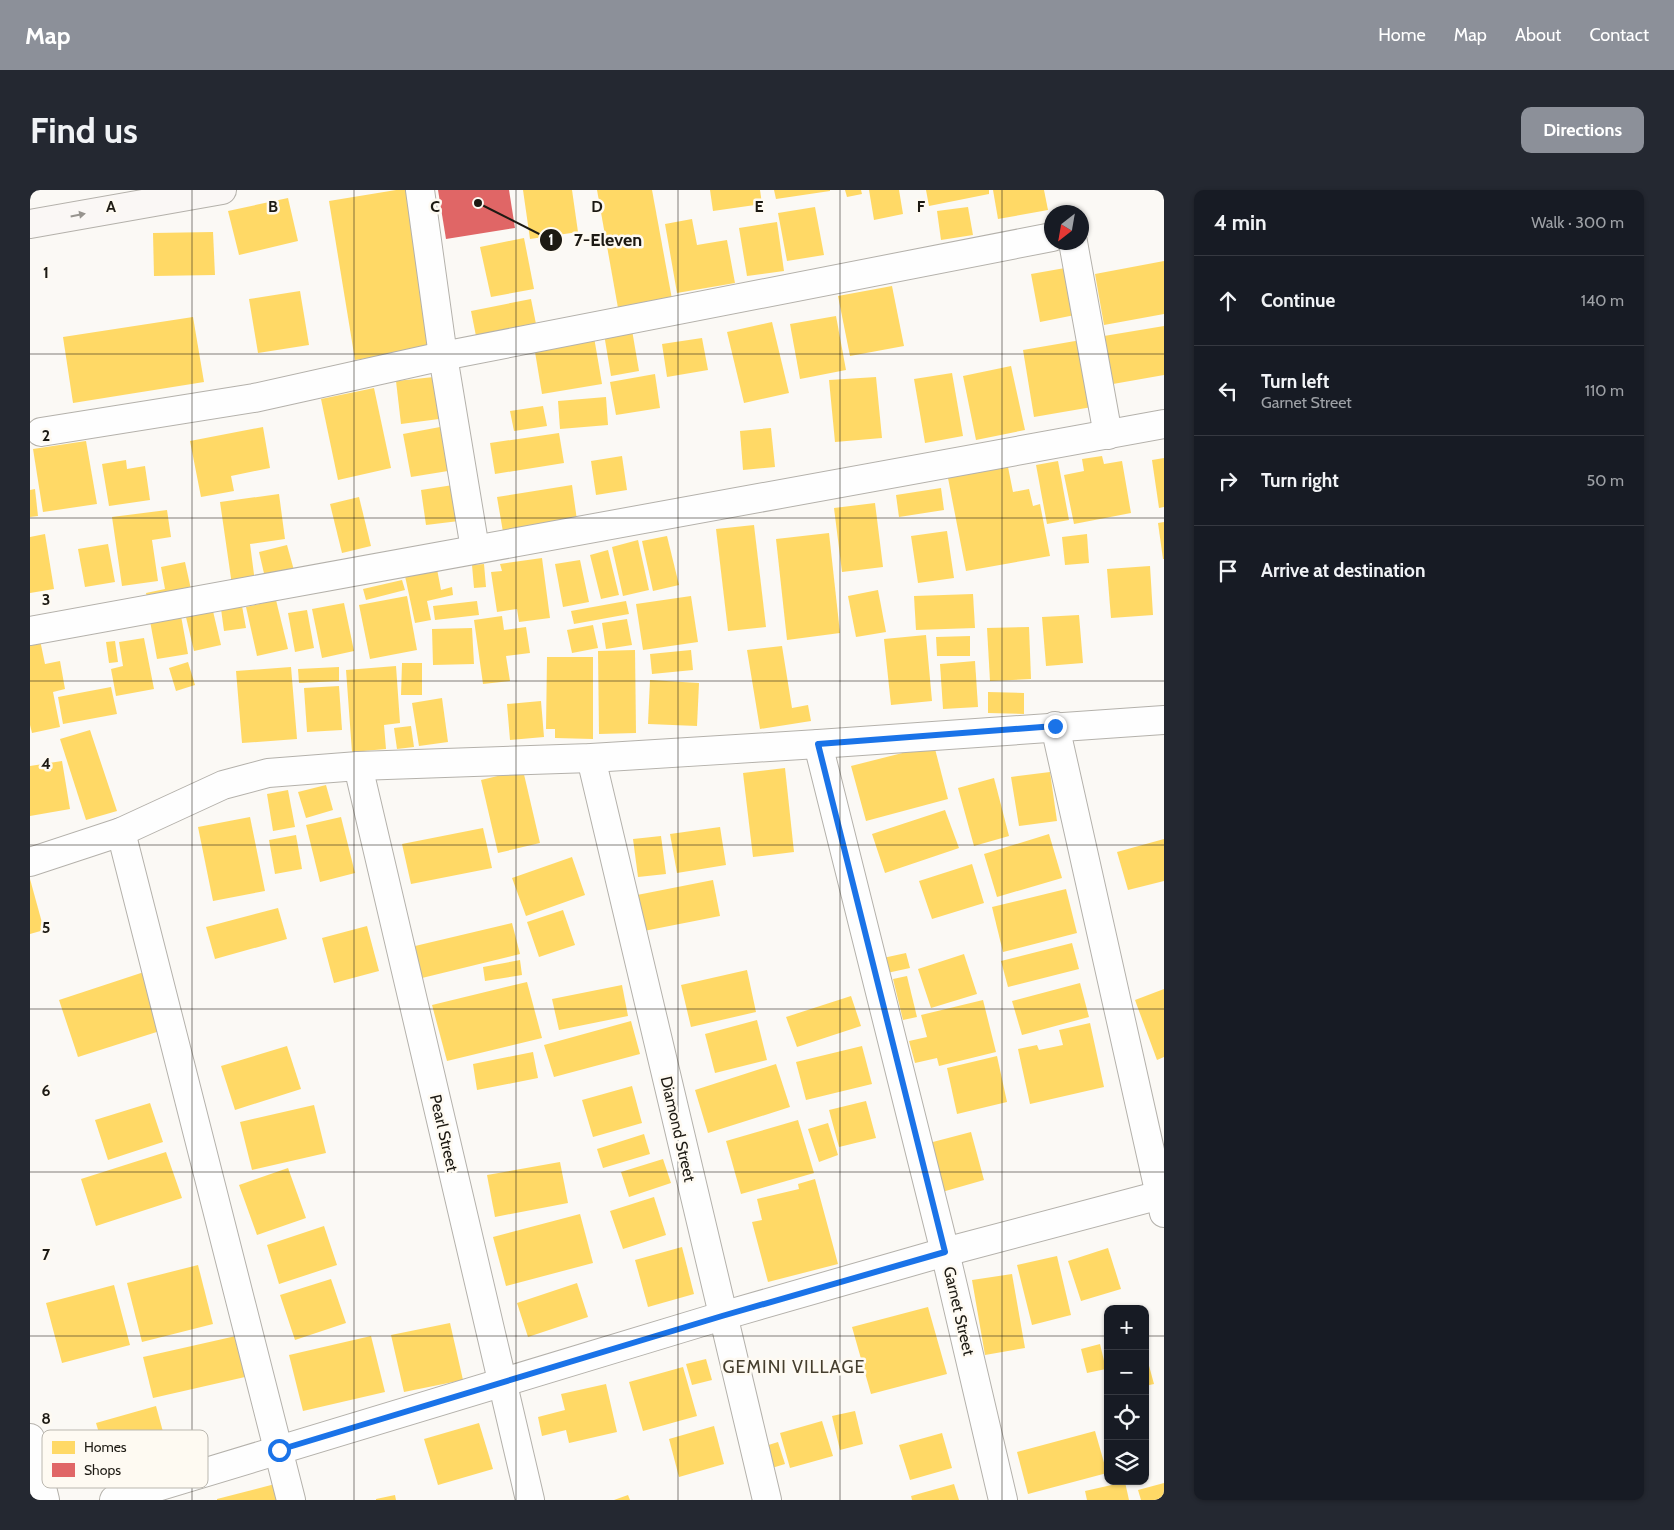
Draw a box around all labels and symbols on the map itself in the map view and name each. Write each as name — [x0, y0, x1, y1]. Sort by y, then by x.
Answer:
text: A — [106, 197, 116, 216]
text: B — [268, 197, 278, 216]
text: C — [430, 197, 440, 216]
text: D — [591, 197, 603, 216]
text: E — [754, 197, 764, 216]
text: F — [917, 197, 926, 216]
north arrow — [1044, 205, 1089, 250]
one-way arrow — [70, 211, 86, 219]
callout: 7-Eleven — [538, 223, 652, 256]
text: 7-Eleven — [574, 229, 642, 251]
text: 1 — [548, 231, 554, 249]
text: 1 — [43, 263, 49, 282]
text: 2 — [42, 426, 50, 445]
text: 3 — [42, 590, 50, 609]
route end — [1044, 715, 1067, 738]
text: 4 — [41, 754, 51, 773]
text: 5 — [42, 918, 50, 937]
street label: Diamond Street — [657, 1074, 700, 1184]
text: 6 — [42, 1081, 51, 1100]
street label: Pearl Street — [426, 1093, 462, 1174]
text: 7 — [42, 1245, 51, 1264]
street label: Garnet Street — [940, 1265, 979, 1358]
district label: GEMINI VILLAGE — [722, 1356, 866, 1378]
text: 8 — [41, 1409, 51, 1428]
legend — [42, 1430, 208, 1488]
text: Homes — [84, 1438, 127, 1456]
route start — [268, 1439, 291, 1462]
text: Shops — [84, 1461, 121, 1479]

